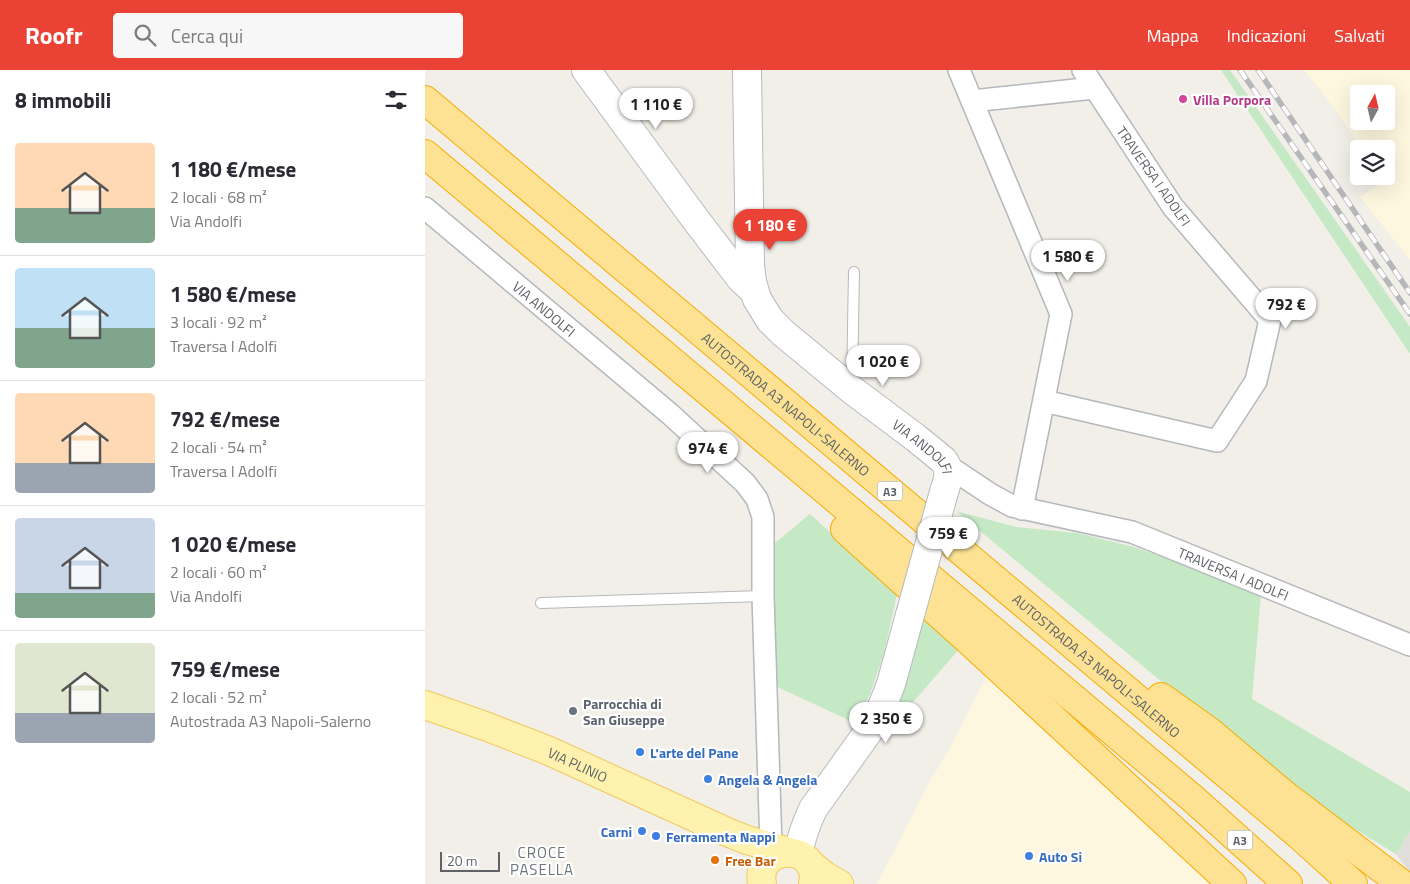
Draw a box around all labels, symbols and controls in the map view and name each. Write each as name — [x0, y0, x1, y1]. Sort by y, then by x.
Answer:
search box — [113, 13, 463, 58]
text: Roofr — [25, 17, 83, 53]
icon: search — [131, 21, 159, 49]
text: Cerca qui — [171, 21, 243, 50]
text: Mappa — [1146, 22, 1199, 49]
text: Indicazioni — [1227, 22, 1306, 49]
text: Salvati — [1334, 22, 1385, 49]
text: 8 immobili — [15, 84, 111, 116]
north arrow — [1350, 85, 1395, 130]
map controls — [1350, 85, 1395, 185]
icon: filters — [382, 86, 410, 114]
pin: 1 110 € — [610, 88, 702, 130]
place label: Villa Porpora — [1193, 89, 1271, 110]
text: 1 110 € — [630, 92, 682, 116]
marker: Villa Porpora — [1177, 93, 1189, 105]
street label: TRAVERSA I ADOLFI — [1112, 122, 1196, 230]
button: layers — [1350, 140, 1395, 185]
text: 1 180 €/mese — [170, 153, 296, 185]
icon: home — [55, 163, 115, 223]
text: 2 locali · 68 m² — [170, 185, 267, 209]
pin: 1 180 € — [724, 208, 816, 251]
text: Via Andolfi — [170, 209, 242, 233]
text: 1 180 € — [744, 213, 796, 237]
pin: 1 580 € — [1022, 240, 1114, 282]
text: 1 580 € — [1042, 244, 1094, 268]
street label: VIA ANDOLFI — [508, 276, 581, 341]
text: 1 580 €/mese — [170, 278, 296, 310]
icon: home — [55, 288, 115, 348]
pin: 792 € — [1251, 288, 1321, 330]
text: 792 € — [1266, 292, 1306, 316]
text: 3 locali · 92 m² — [170, 310, 267, 334]
street label: AUTOSTRADA A3 NAPOLI-SALERNO — [698, 327, 875, 481]
text: Traversa I Adolfi — [170, 334, 277, 358]
pin: 1 020 € — [837, 344, 929, 387]
text: 1 020 € — [857, 349, 909, 373]
text: 792 €/mese — [170, 403, 280, 435]
icon: home — [55, 413, 115, 473]
street label: VIA ANDOLFI — [888, 414, 959, 475]
pin: 974 € — [673, 432, 743, 474]
text: 2 locali · 54 m² — [170, 435, 267, 459]
text: 974 € — [688, 436, 728, 460]
text: Traversa I Adolfi — [170, 459, 277, 483]
road number: A3 — [877, 482, 903, 501]
pin: 759 € — [913, 516, 983, 559]
text: 759 € — [928, 521, 968, 545]
text: 1 020 €/mese — [170, 528, 296, 560]
icon: home — [55, 538, 115, 598]
street label: TRAVERSA I ADOLFI — [1175, 541, 1292, 605]
text: 2 locali · 60 m² — [170, 560, 267, 584]
text: Via Andolfi — [170, 584, 242, 608]
street label: AUTOSTRADA A3 NAPOLI-SALERNO — [1008, 588, 1186, 742]
text: 759 €/mese — [170, 653, 280, 685]
icon: home — [55, 663, 115, 723]
text: 2 locali · 52 m² — [170, 685, 267, 709]
place label: Parrocchia di San Giuseppe — [583, 693, 665, 730]
pin: 2 350 € — [840, 702, 932, 744]
marker: Parrocchia di San Giuseppe — [567, 705, 579, 717]
text: 2 350 € — [860, 706, 912, 730]
text: Autostrada A3 Napoli-Salerno — [170, 709, 371, 733]
street label: VIA PLINIO — [545, 741, 611, 787]
place label: L'arte del Pane — [650, 742, 738, 763]
marker: L'arte del Pane — [634, 746, 646, 758]
place label: Angela & Angela — [718, 769, 817, 790]
marker: Angela & Angela — [702, 773, 714, 785]
place label: Carni — [601, 821, 632, 842]
marker: Carni — [636, 825, 648, 837]
place label: Ferramenta Nappi — [666, 826, 776, 847]
marker: Ferramenta Nappi — [650, 830, 662, 842]
road number: A3 — [1227, 830, 1253, 850]
district label: CROCE PASELLA — [510, 841, 574, 881]
place label: Auto Si — [1039, 846, 1082, 867]
scale bar — [440, 849, 500, 872]
text: 20 m — [447, 850, 477, 871]
place label: Free Bar — [725, 850, 776, 871]
marker: Auto Si — [1023, 850, 1035, 862]
marker: Free Bar — [709, 854, 721, 866]

